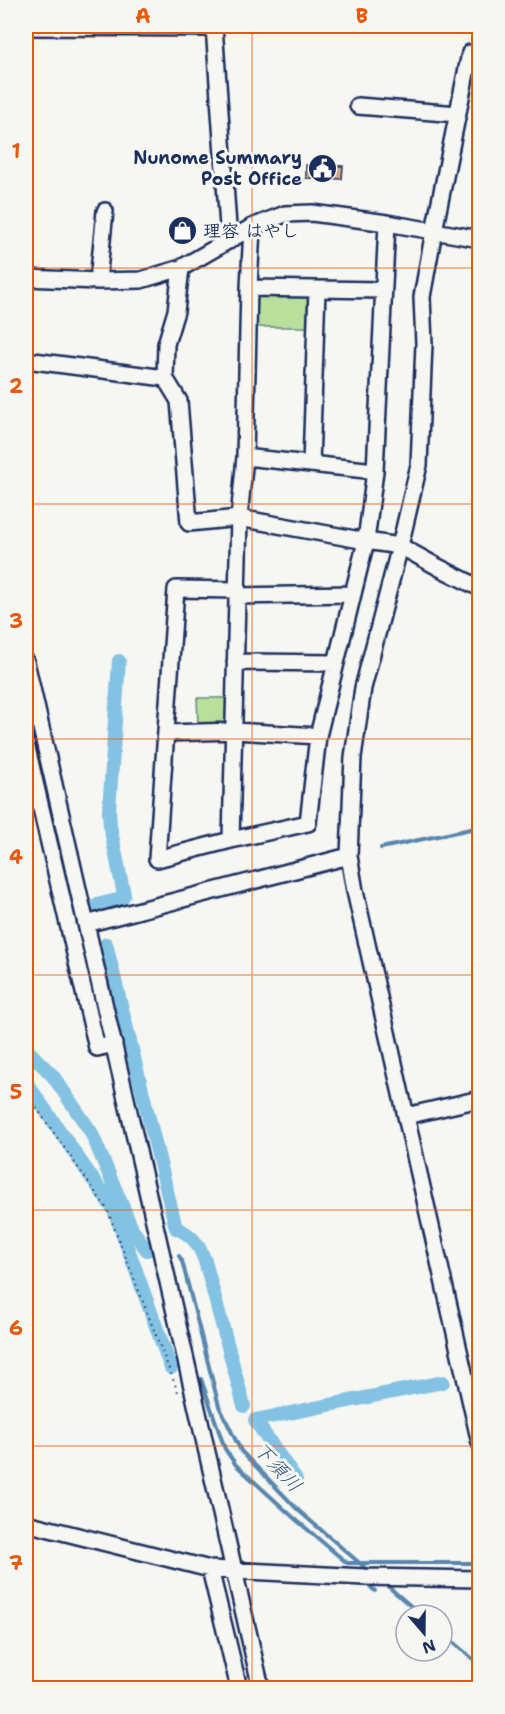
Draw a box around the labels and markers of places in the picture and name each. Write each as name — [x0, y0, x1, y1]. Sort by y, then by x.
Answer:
place label: Nunome Summary Post Office — [133, 146, 302, 191]
public building icon: Nunome Summary Post Office — [307, 152, 339, 184]
shop icon: 理容 はやし — [166, 215, 198, 247]
place label: 理容 はやし — [203, 219, 299, 243]

